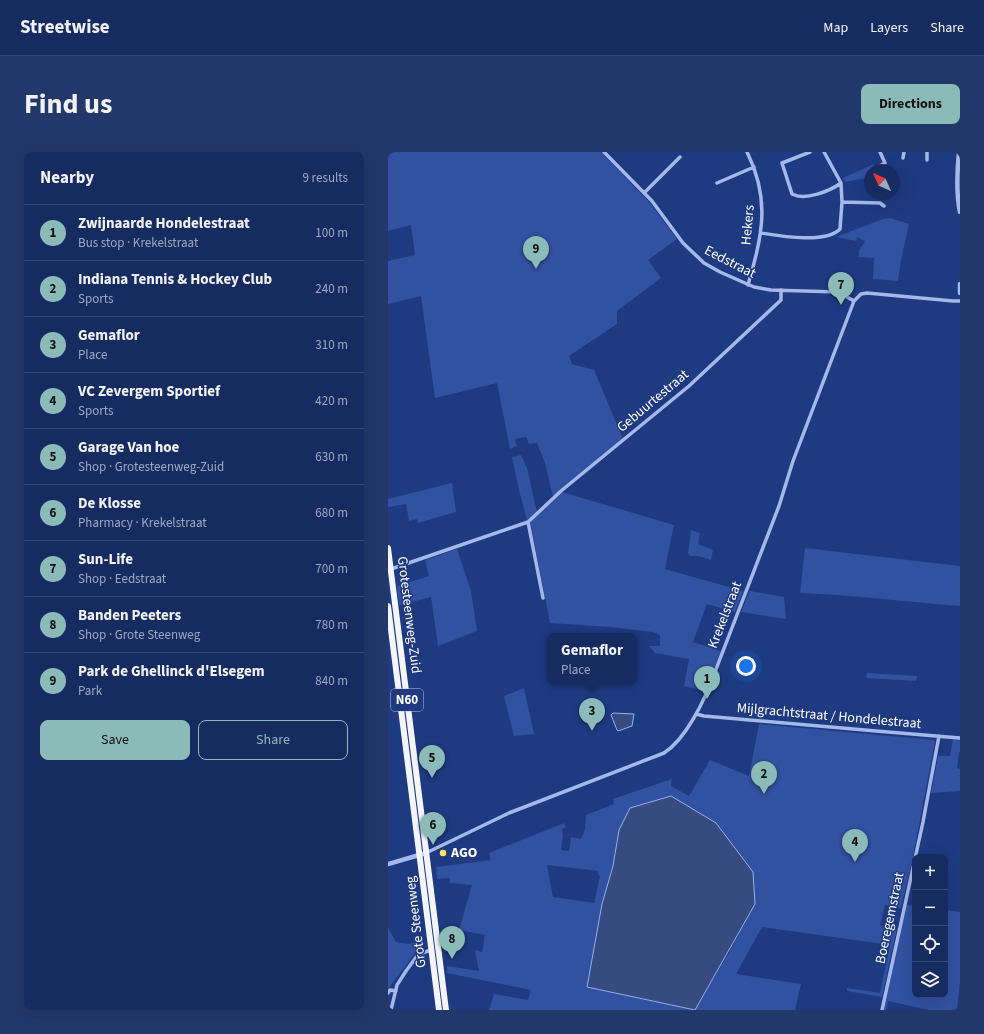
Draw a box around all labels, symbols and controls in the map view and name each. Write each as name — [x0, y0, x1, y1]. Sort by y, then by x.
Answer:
text: Streetwise — [20, 14, 110, 41]
text: Map — [823, 18, 848, 38]
text: Layers — [870, 18, 908, 38]
text: Share — [930, 18, 964, 38]
text: Find us — [24, 84, 112, 124]
button: Directions — [861, 84, 960, 124]
north arrow — [864, 164, 900, 200]
text: Nearby — [40, 166, 94, 190]
text: 9 results — [303, 169, 348, 187]
street label: Hekers — [736, 204, 760, 246]
text: Zwijnaarde Hondelestraat — [78, 213, 250, 234]
text: 1 — [50, 224, 56, 242]
text: 100 m — [315, 224, 348, 242]
text: Bus stop · Krekelstraat — [78, 234, 198, 252]
pin: 9 — [523, 236, 549, 269]
street label: Eedstraat — [701, 241, 759, 284]
text: Indiana Tennis & Hockey Club — [78, 269, 272, 290]
pin: 7 — [828, 272, 854, 305]
text: 2 — [50, 280, 56, 298]
text: 240 m — [315, 280, 348, 298]
text: Sports — [78, 290, 113, 308]
text: Gemaflor — [78, 325, 140, 346]
text: 3 — [50, 336, 56, 354]
text: 310 m — [315, 336, 348, 354]
text: Place — [78, 346, 107, 364]
street label: Gebuurtestraat — [613, 365, 693, 437]
text: VC Zevergem Sportief — [78, 381, 220, 402]
text: 4 — [50, 392, 56, 410]
text: 420 m — [315, 392, 348, 410]
text: Sports — [78, 402, 113, 420]
text: Garage Van hoe — [78, 437, 179, 458]
text: 5 — [50, 448, 56, 466]
text: 630 m — [315, 448, 348, 466]
text: Shop · Grotesteenweg-Zuid — [78, 458, 224, 476]
text: De Klosse — [78, 493, 141, 514]
text: 6 — [50, 504, 56, 522]
text: 680 m — [315, 504, 348, 522]
text: Pharmacy · Krekelstraat — [78, 514, 207, 532]
text: Sun-Life — [78, 549, 133, 570]
street label: Grotesteenweg-Zuid — [392, 555, 426, 675]
text: 7 — [50, 560, 56, 578]
text: 700 m — [315, 560, 348, 578]
text: Shop · Eedstraat — [78, 570, 166, 588]
street label: Krekelstraat — [703, 578, 747, 651]
text: Banden Peeters — [78, 605, 181, 626]
text: 8 — [50, 616, 56, 634]
text: 780 m — [315, 616, 348, 634]
text: Shop · Grote Steenweg — [78, 626, 200, 644]
popup — [547, 633, 637, 685]
text: Gemaflor — [561, 640, 623, 661]
your location — [736, 656, 756, 676]
text: Park de Ghellinck d'Elsegem — [78, 661, 265, 682]
text: Place — [561, 661, 590, 679]
pin: 1 — [694, 666, 720, 699]
text: 9 — [50, 672, 56, 690]
text: 840 m — [315, 672, 348, 690]
text: Park — [78, 682, 102, 700]
road number: N60 — [391, 689, 423, 711]
pin: 3 — [579, 698, 605, 731]
street label: Mijlgrachtstraat / Hondelestraat — [736, 698, 922, 734]
button: Save — [40, 720, 190, 760]
button: Share — [198, 720, 348, 760]
pin: 5 — [419, 745, 445, 778]
pin: 2 — [751, 761, 777, 794]
pin: 6 — [420, 812, 446, 845]
pin: 4 — [842, 829, 868, 862]
place label: AGO — [450, 843, 477, 863]
marker: AGO — [438, 848, 448, 858]
map controls — [912, 854, 948, 998]
button: + — [912, 854, 948, 890]
street label: Boeregemstraat — [871, 870, 910, 966]
street label: Grote Steenweg — [400, 875, 432, 969]
button: − — [912, 890, 948, 926]
pin: 8 — [439, 926, 465, 959]
button: locate — [912, 926, 948, 962]
button: layers — [912, 962, 948, 998]

